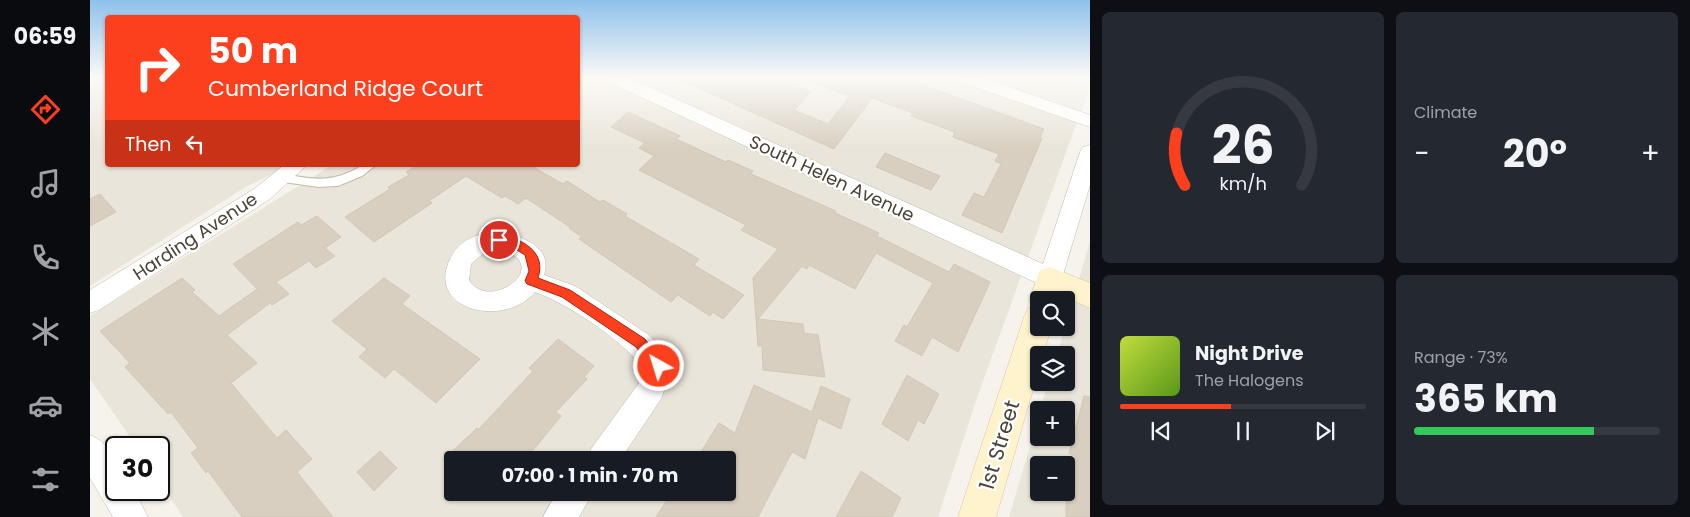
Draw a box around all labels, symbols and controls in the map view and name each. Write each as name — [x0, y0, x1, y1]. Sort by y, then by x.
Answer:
text: 06:59 — [14, 21, 76, 52]
text: 50 m — [208, 26, 298, 75]
icon: right — [125, 35, 190, 100]
text: Cumberland Ridge Court — [208, 73, 483, 104]
icon: directions — [28, 92, 63, 127]
text: Climate — [1414, 101, 1477, 124]
text: 26 — [1212, 109, 1274, 182]
text: 20° — [1503, 127, 1567, 180]
street label: South Helen Avenue — [745, 129, 919, 227]
icon: left — [181, 130, 209, 158]
text: Then — [125, 131, 171, 158]
text: − — [1414, 134, 1429, 173]
text: + — [1641, 134, 1660, 173]
icon: music — [28, 166, 63, 201]
text: km/h — [1219, 171, 1267, 196]
street label: Harding Avenue — [128, 186, 262, 286]
pin — [478, 219, 520, 261]
icon: arrive — [485, 226, 513, 254]
icon: phone — [28, 240, 63, 275]
map controls — [1030, 291, 1075, 501]
button: search — [1030, 291, 1075, 336]
icon: climate — [28, 314, 63, 349]
position arrow — [632, 339, 684, 391]
text: Night Drive — [1195, 340, 1304, 367]
button: layers — [1030, 346, 1075, 391]
text: Range · 73% — [1414, 346, 1508, 369]
text: The Halogens — [1195, 369, 1303, 392]
text: 365 km — [1414, 372, 1558, 425]
icon: car — [28, 388, 63, 423]
street label: 1st Street — [972, 397, 1026, 493]
button: + — [1030, 401, 1075, 446]
icon: previous — [1147, 417, 1175, 445]
icon: pause — [1229, 417, 1257, 445]
icon: next — [1311, 417, 1339, 445]
speed limit sign: 30 — [105, 436, 170, 501]
button: − — [1030, 456, 1075, 501]
icon: filters — [28, 462, 63, 497]
text: 07:00 · 1 min · 70 m — [502, 462, 678, 489]

